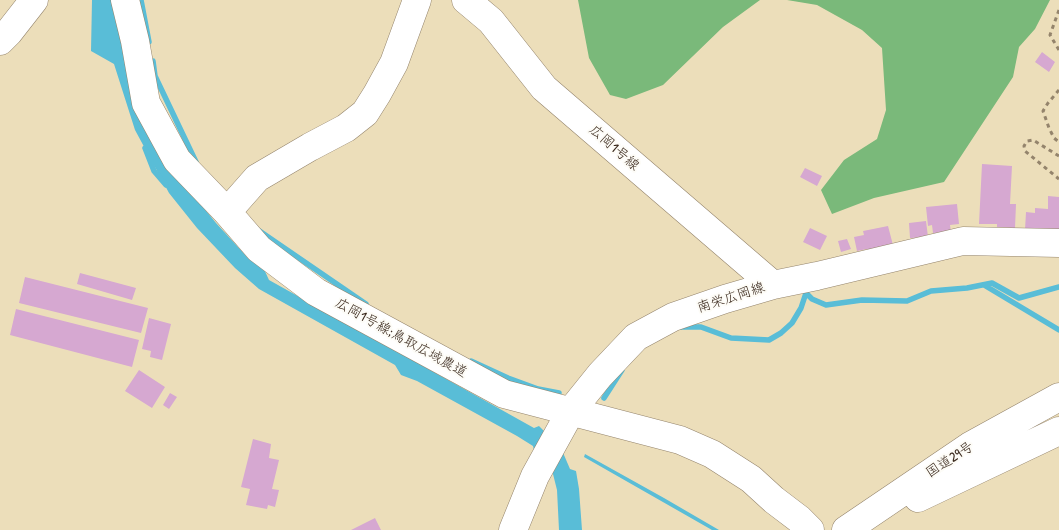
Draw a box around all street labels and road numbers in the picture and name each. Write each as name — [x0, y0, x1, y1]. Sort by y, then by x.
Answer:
street label: 広岡1号線 — [585, 122, 643, 174]
street label: 南栄広岡線 — [695, 279, 767, 317]
street label: 広岡1号線;鳥取広域農道 — [332, 295, 470, 381]
street label: 国道29号 — [923, 438, 977, 482]

